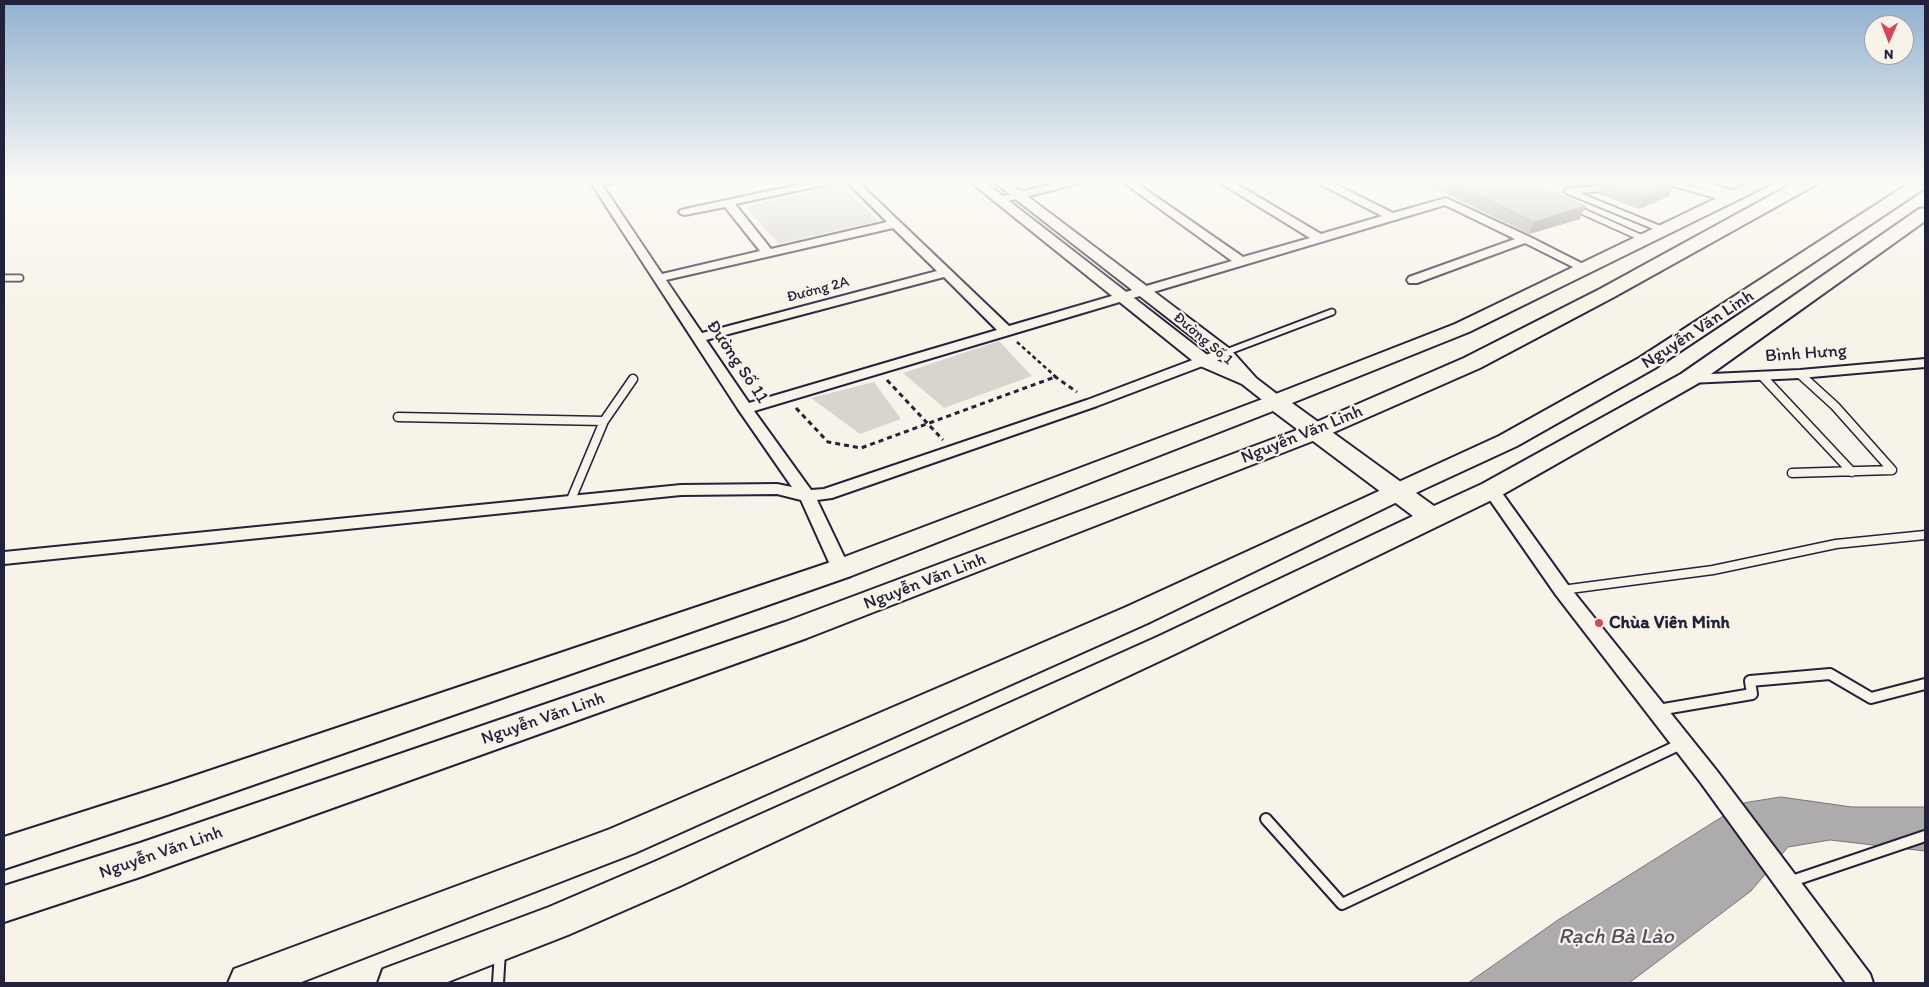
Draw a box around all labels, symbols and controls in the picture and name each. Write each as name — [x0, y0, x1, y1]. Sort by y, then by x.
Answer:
north arrow — [1864, 15, 1914, 65]
text: N — [1884, 46, 1894, 63]
street label: Đường 2A — [785, 273, 851, 307]
street label: Nguyễn Văn Linh — [1638, 286, 1758, 374]
street label: Đường Số 1 — [1169, 309, 1237, 369]
street label: Đường Số 11 — [701, 316, 773, 408]
street label: Bình Hưng — [1764, 340, 1848, 368]
street label: Nguyễn Văn Linh — [1238, 401, 1366, 469]
street label: Nguyễn Văn Linh — [861, 549, 989, 615]
place label: Chùa Viên Minh — [1609, 612, 1730, 634]
marker: Chùa Viên Minh — [1593, 617, 1605, 629]
street label: Nguyễn Văn Linh — [478, 688, 608, 750]
street label: Nguyễn Văn Linh — [96, 822, 226, 884]
water label: Rạch Bà Lào — [1558, 924, 1674, 950]

